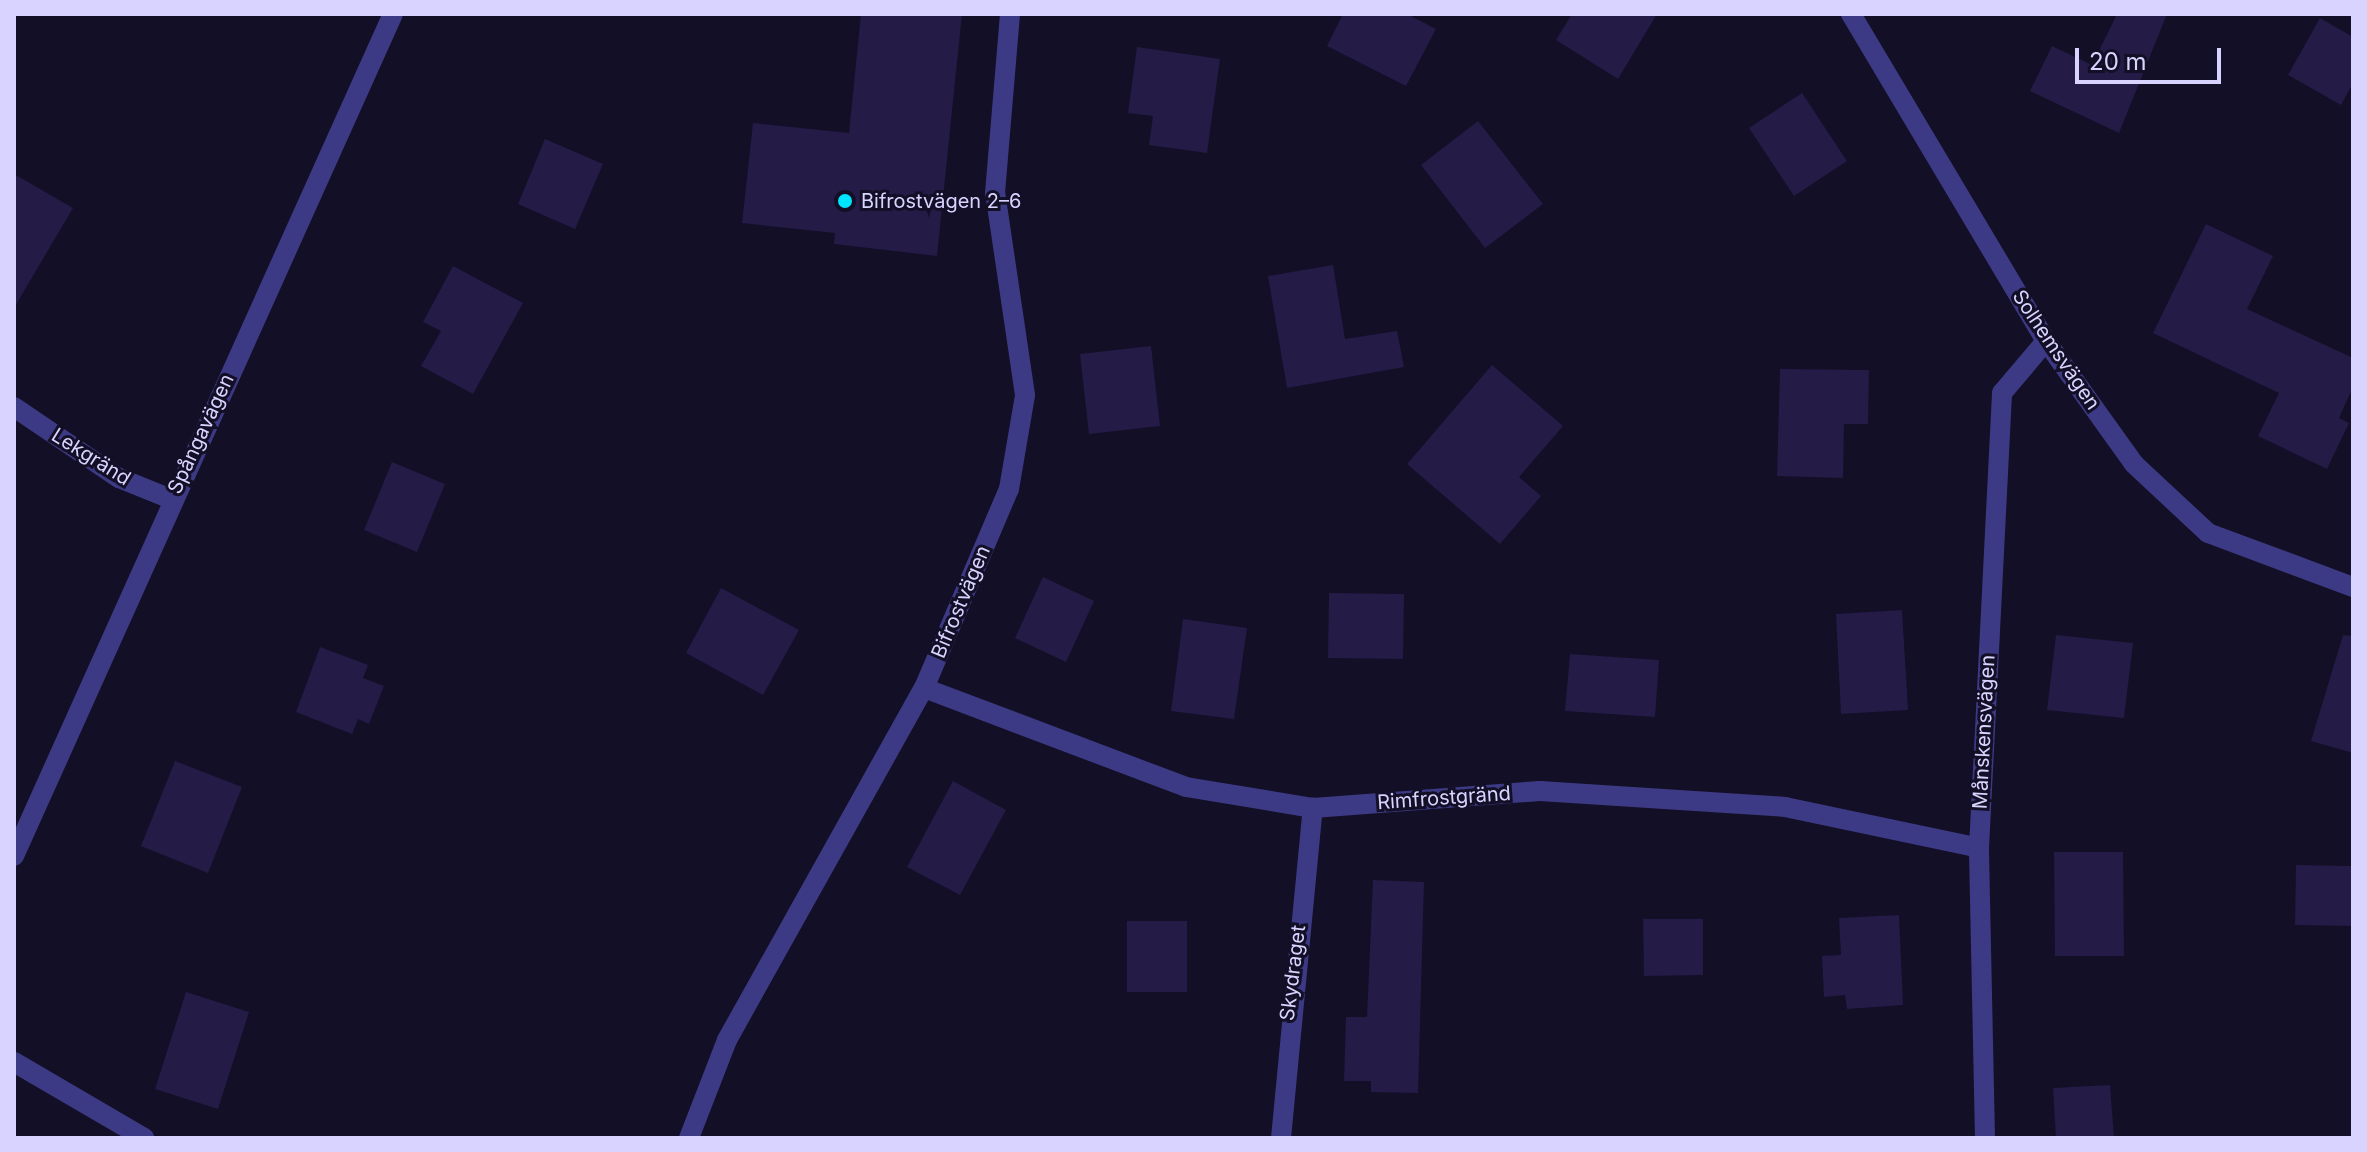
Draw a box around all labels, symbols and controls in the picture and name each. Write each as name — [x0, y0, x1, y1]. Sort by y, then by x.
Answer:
scale bar — [2079, 32, 2225, 82]
text: 20 m — [2089, 47, 2147, 76]
place label: Bifrostvägen 2–6 — [861, 189, 1021, 213]
marker: Bifrostvägen 2–6 — [836, 192, 854, 210]
street label: Solhemsvägen — [2007, 286, 2105, 414]
street label: Spångavägen — [163, 370, 239, 498]
street label: Lekgränd — [47, 423, 135, 491]
street label: Bifrostvägen — [926, 542, 996, 662]
street label: Månskensvägen — [1968, 654, 2000, 810]
street label: Rimfrostgränd — [1376, 781, 1512, 815]
street label: Skydraget — [1275, 924, 1311, 1022]

